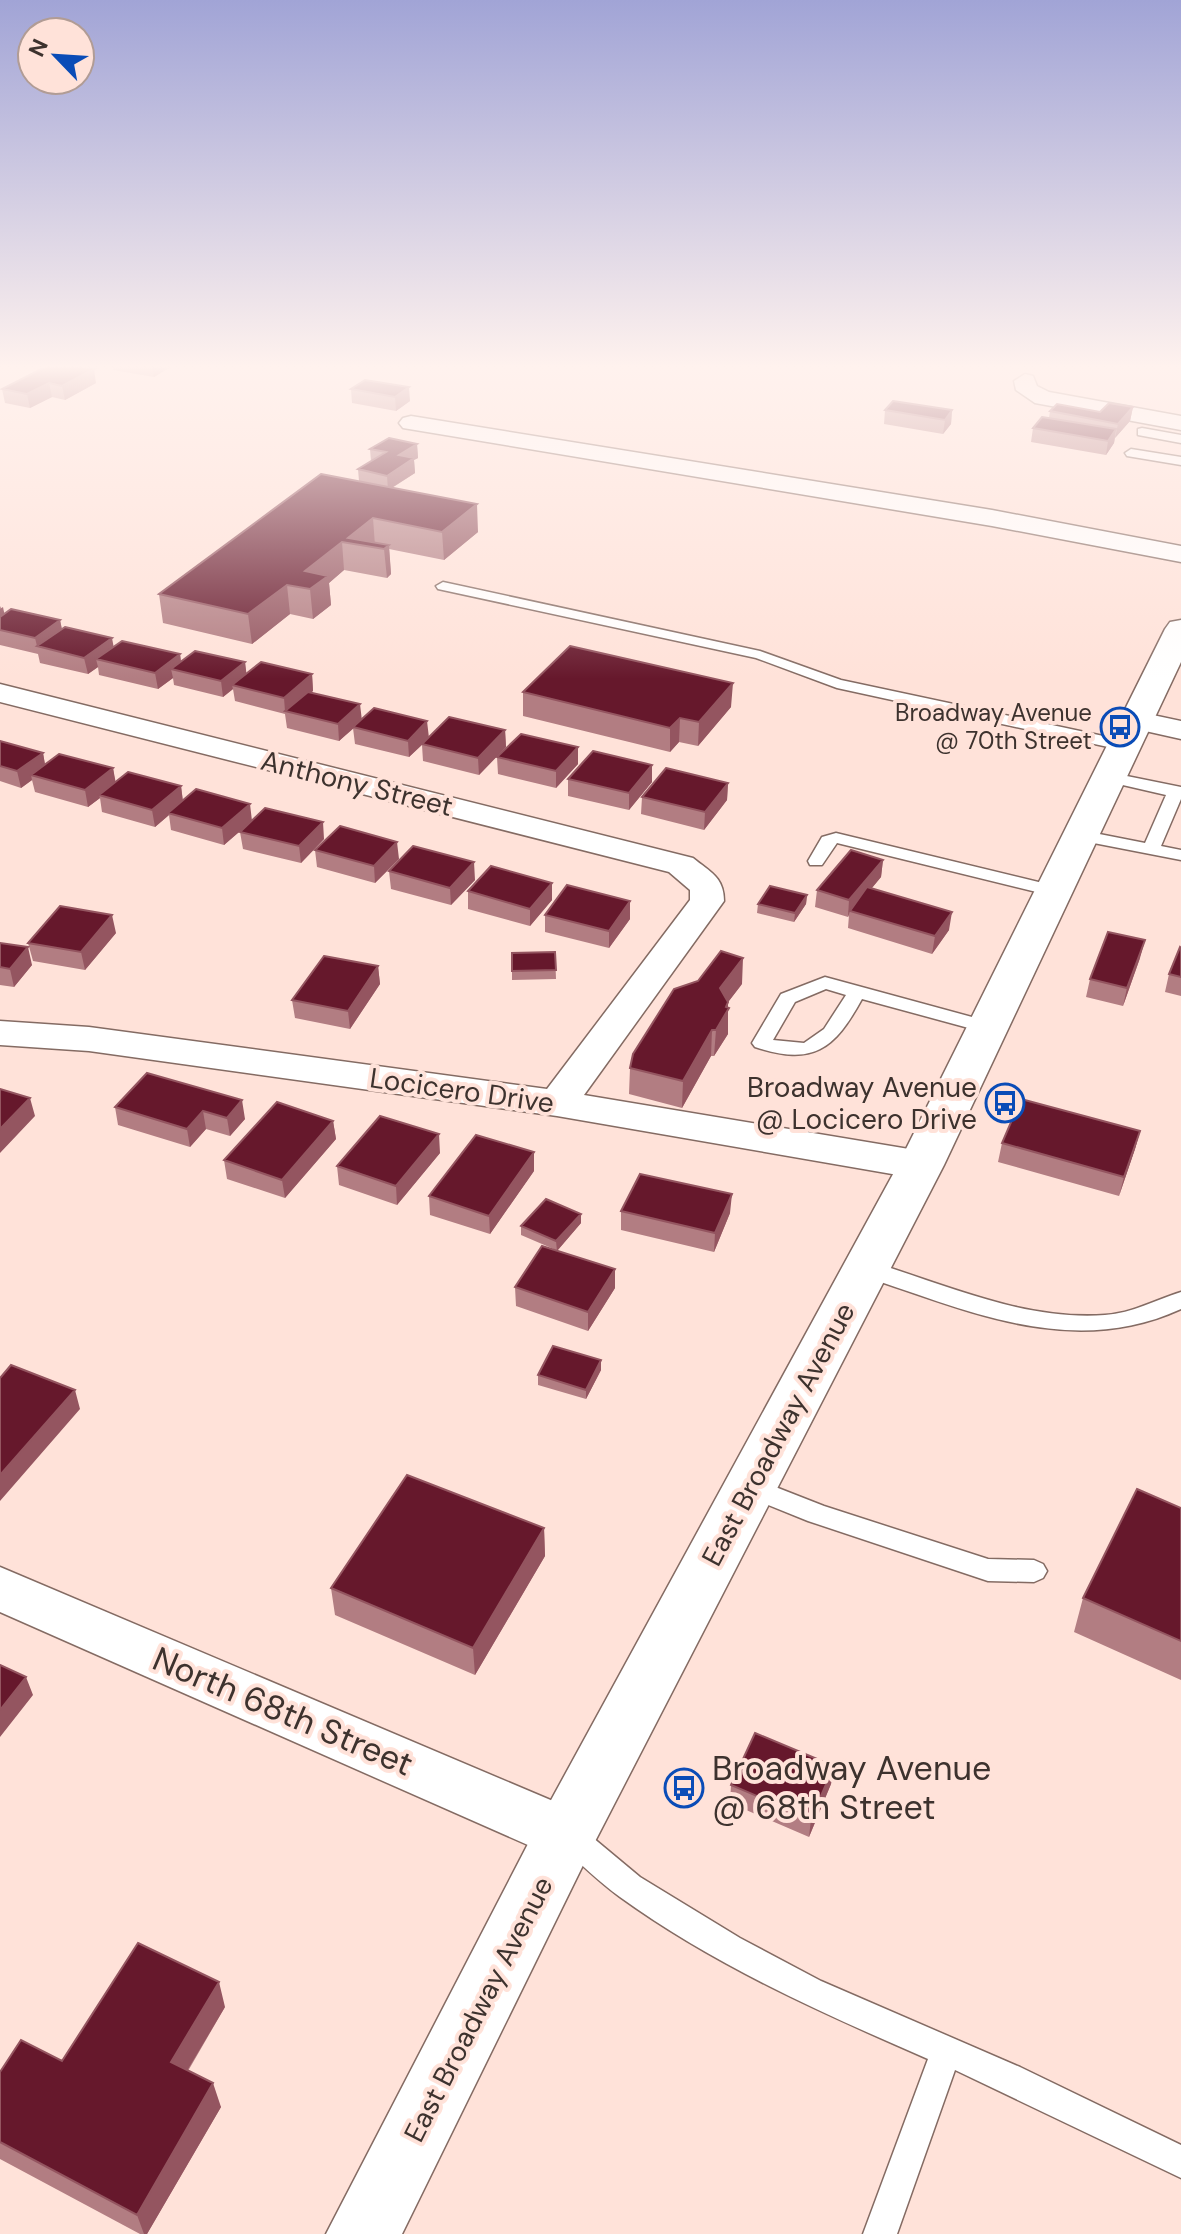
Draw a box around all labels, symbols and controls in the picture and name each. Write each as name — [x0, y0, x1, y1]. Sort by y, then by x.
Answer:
north arrow — [16, 16, 96, 96]
text: N — [22, 34, 55, 61]
place label: Broadway Avenue @ 70th Street — [895, 697, 1092, 756]
bus stop icon: Broadway Avenue @ 70th Street — [1099, 706, 1141, 748]
street label: Anthony Street — [257, 742, 457, 825]
street label: Locicero Drive — [367, 1059, 556, 1122]
place label: Broadway Avenue @ Locicero Drive — [747, 1069, 977, 1138]
bus stop icon: Broadway Avenue @ Locicero Drive — [984, 1082, 1026, 1124]
street label: East Broadway Avenue — [693, 1296, 864, 1572]
street label: North 68th Street — [146, 1636, 420, 1787]
place label: Broadway Avenue @ 68th Street — [712, 1746, 991, 1830]
bus stop icon: Broadway Avenue @ 68th Street — [663, 1767, 705, 1809]
street label: East Broadway Avenue — [395, 1870, 561, 2148]

